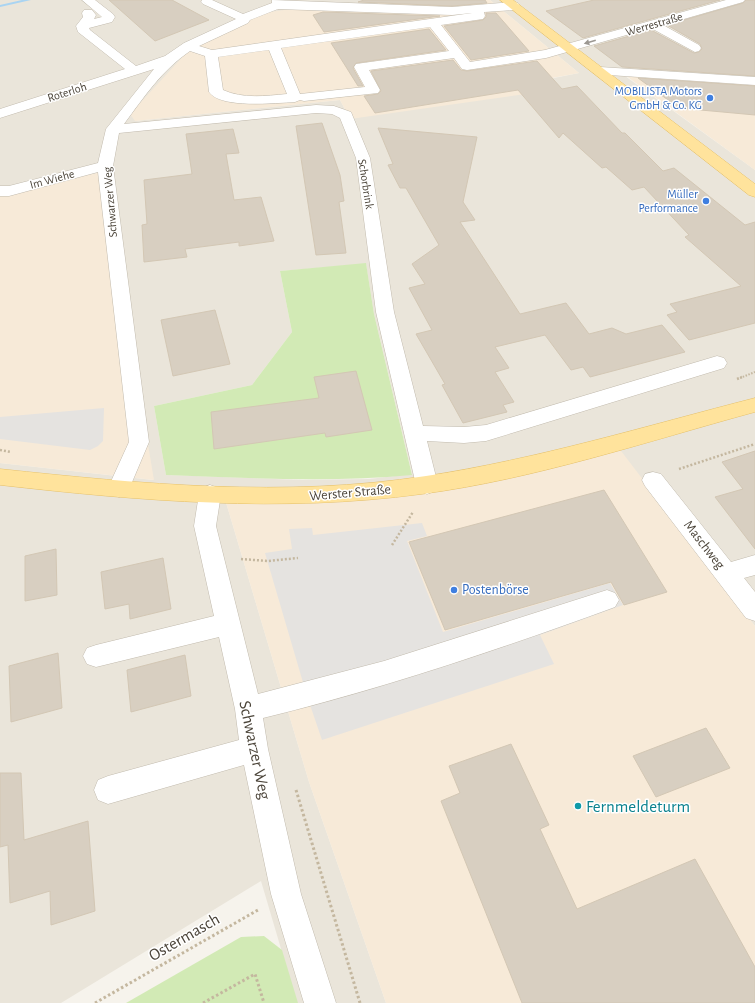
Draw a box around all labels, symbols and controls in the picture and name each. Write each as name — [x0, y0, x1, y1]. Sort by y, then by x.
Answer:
street label: Werrestraße — [624, 10, 684, 38]
one-way arrow — [584, 39, 596, 45]
street label: Roterloh — [46, 80, 88, 104]
place label: MOBILISTA Motors GmbH & Co. KG — [615, 85, 702, 111]
marker: MOBILISTA Motors GmbH & Co. KG — [705, 93, 715, 103]
street label: Schorbrink — [356, 158, 376, 210]
street label: Schwarzer Weg — [101, 166, 119, 238]
street label: Im Wiehe — [28, 167, 76, 191]
place label: Müller Performance — [638, 188, 698, 214]
marker: Müller Performance — [701, 196, 711, 206]
street label: Werster Straße — [309, 482, 391, 504]
street label: Maschweg — [681, 518, 727, 572]
place label: Postenbörse — [462, 583, 529, 597]
marker: Postenbörse — [449, 585, 459, 595]
street label: Schwarzer Weg — [236, 699, 274, 802]
place label: Fernmeldeturm — [586, 798, 690, 815]
marker: Fernmeldeturm — [573, 801, 583, 811]
street label: Ostermasch — [146, 910, 222, 964]

